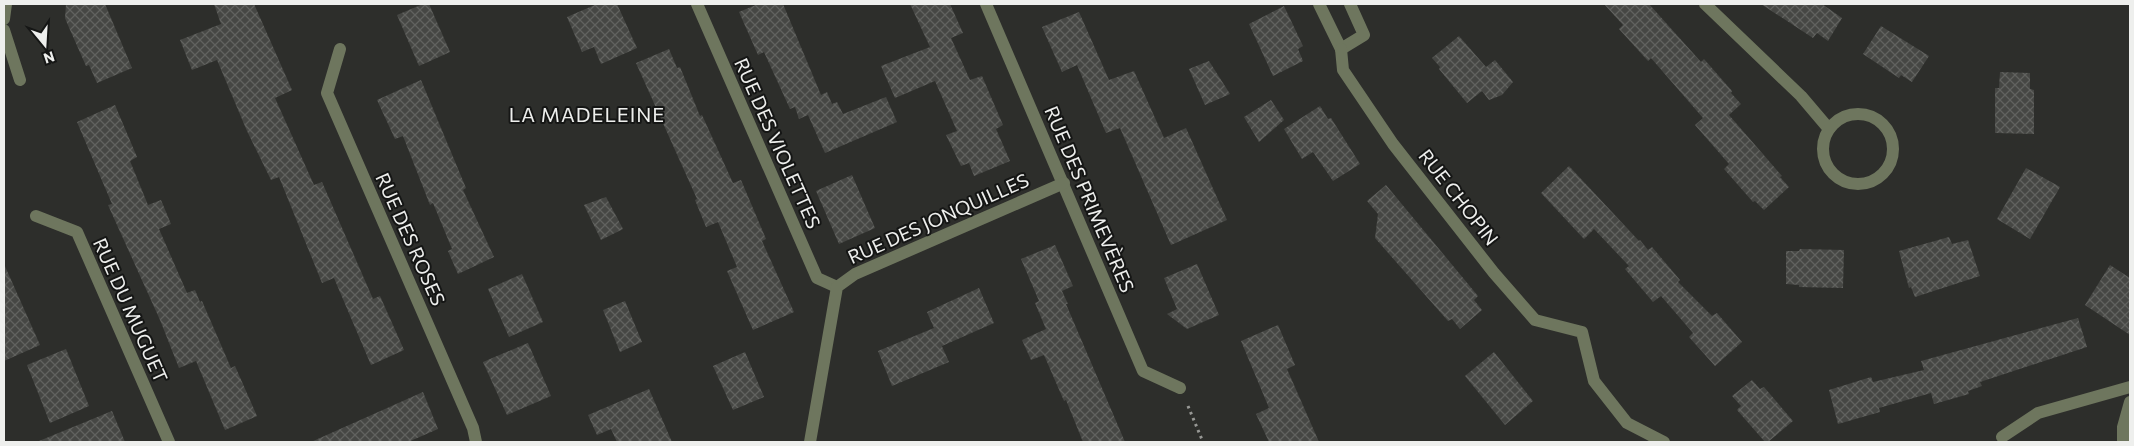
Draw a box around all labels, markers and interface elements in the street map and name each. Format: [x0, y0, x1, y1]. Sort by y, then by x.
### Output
north arrow [20, 20, 70, 70]
text: N [42, 48, 57, 68]
street label: RUE DES VIOLETTES [730, 54, 826, 232]
district label: LA MADELEINE [509, 102, 665, 126]
street label: RUE DES PRIMEVÈRES [1040, 102, 1140, 296]
street label: RUE CHOPIN [1414, 144, 1504, 250]
street label: RUE DES JONQUILLES [844, 168, 1032, 268]
street label: RUE DES ROSES [371, 169, 451, 309]
street label: RUE DU MUGUET [89, 234, 173, 386]

